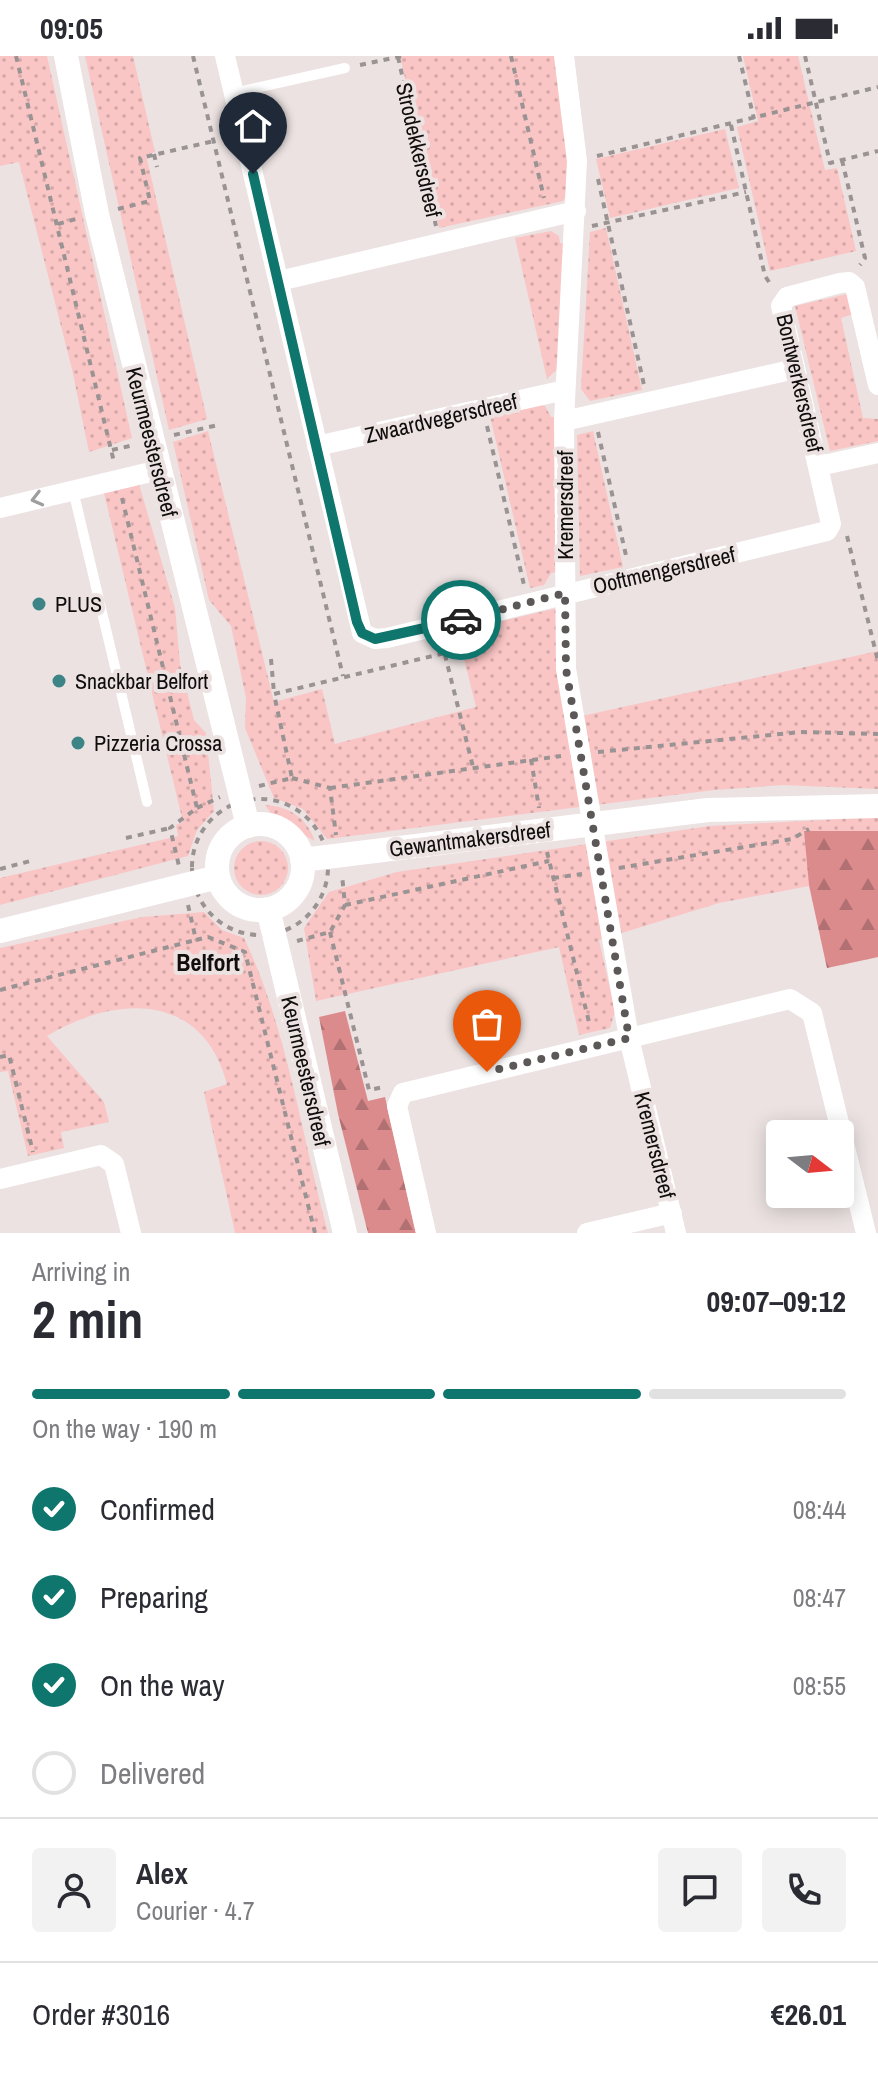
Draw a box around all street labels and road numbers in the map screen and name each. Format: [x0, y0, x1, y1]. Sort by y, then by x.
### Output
street label: Strodekkersdreef [389, 80, 449, 221]
street label: Bontwerkersdreef [769, 311, 831, 456]
street label: Keurmeestersdreef [119, 364, 185, 521]
street label: Zwaardvegersdreef [362, 386, 521, 450]
street label: Kremersdreef [550, 449, 580, 560]
street label: Ooftmengersdreef [590, 539, 739, 601]
street label: Gewantmakersdreef [388, 814, 553, 864]
street label: Keurmeestersdreef [274, 993, 338, 1150]
street label: Kremersdreef [627, 1088, 683, 1203]

